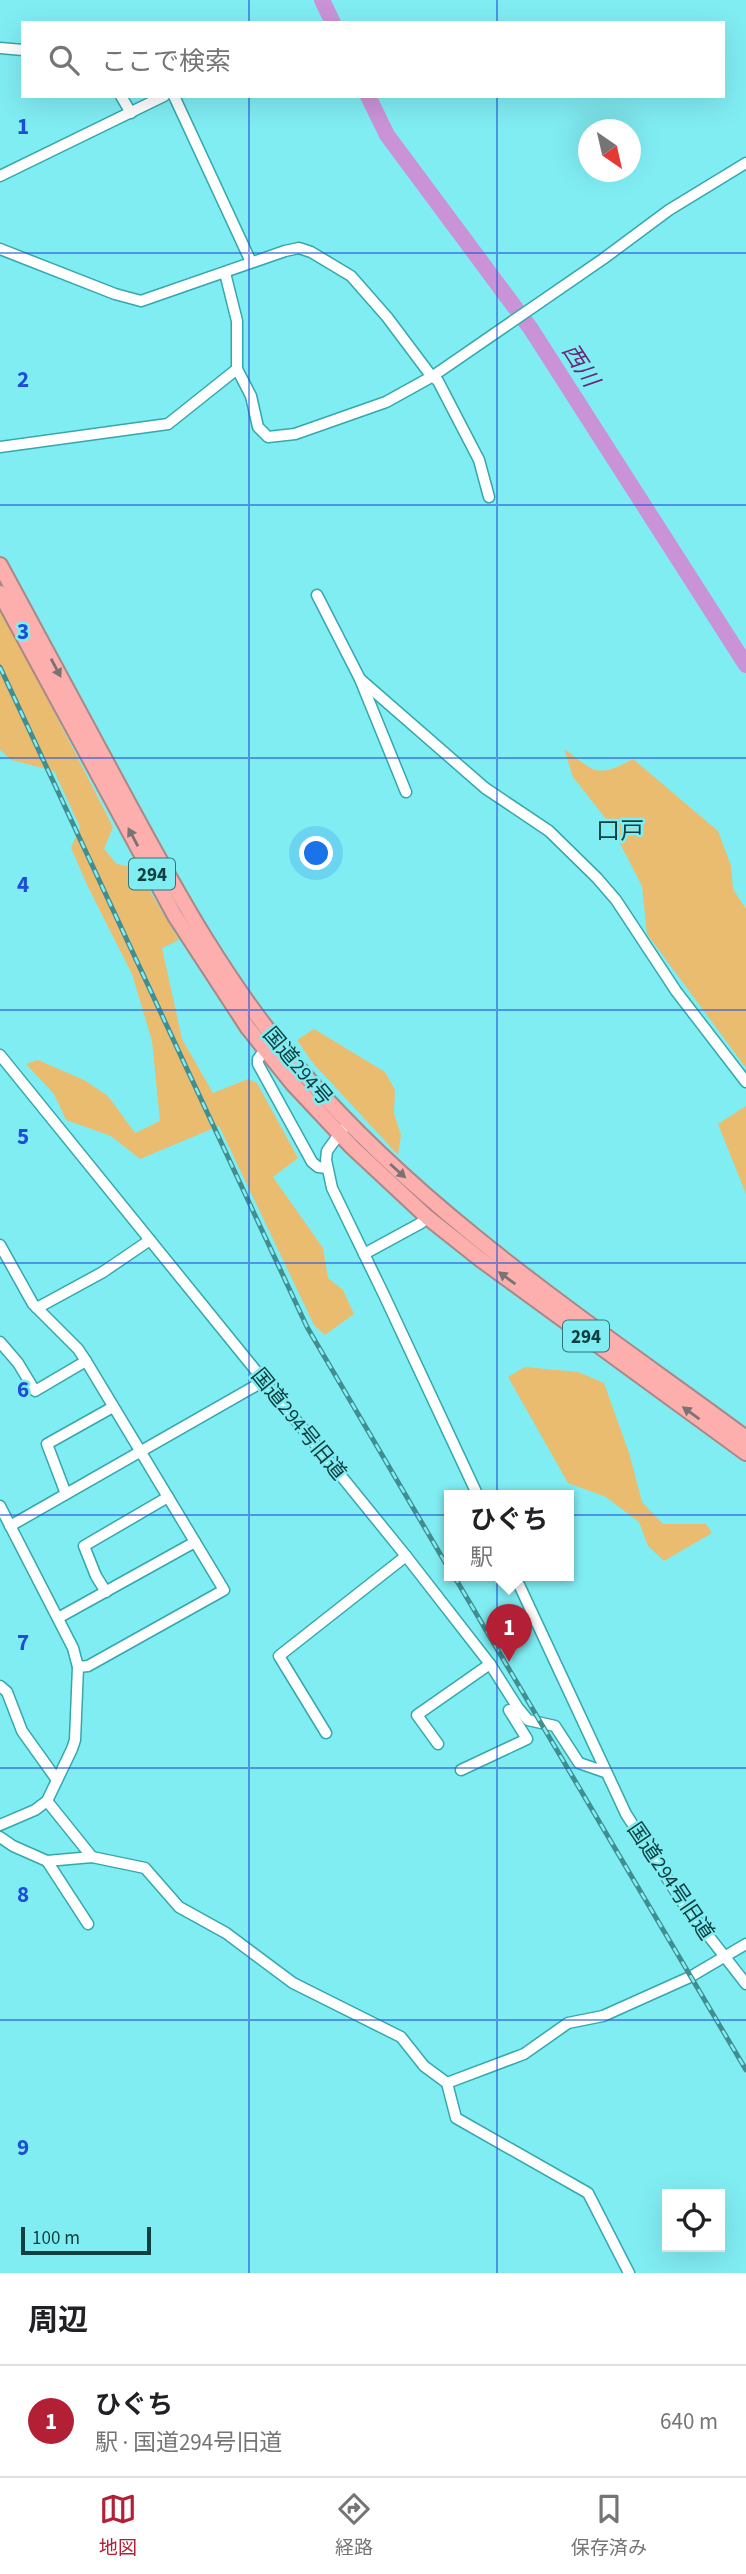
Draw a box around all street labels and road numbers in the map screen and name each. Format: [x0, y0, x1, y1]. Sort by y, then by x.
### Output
road number: 294 [129, 859, 175, 890]
street label: 国道294号 [256, 1020, 340, 1112]
road number: 294 [563, 1320, 609, 1352]
street label: 国道294号旧道 [244, 1362, 354, 1486]
street label: 国道294号旧道 [620, 1816, 722, 1946]

